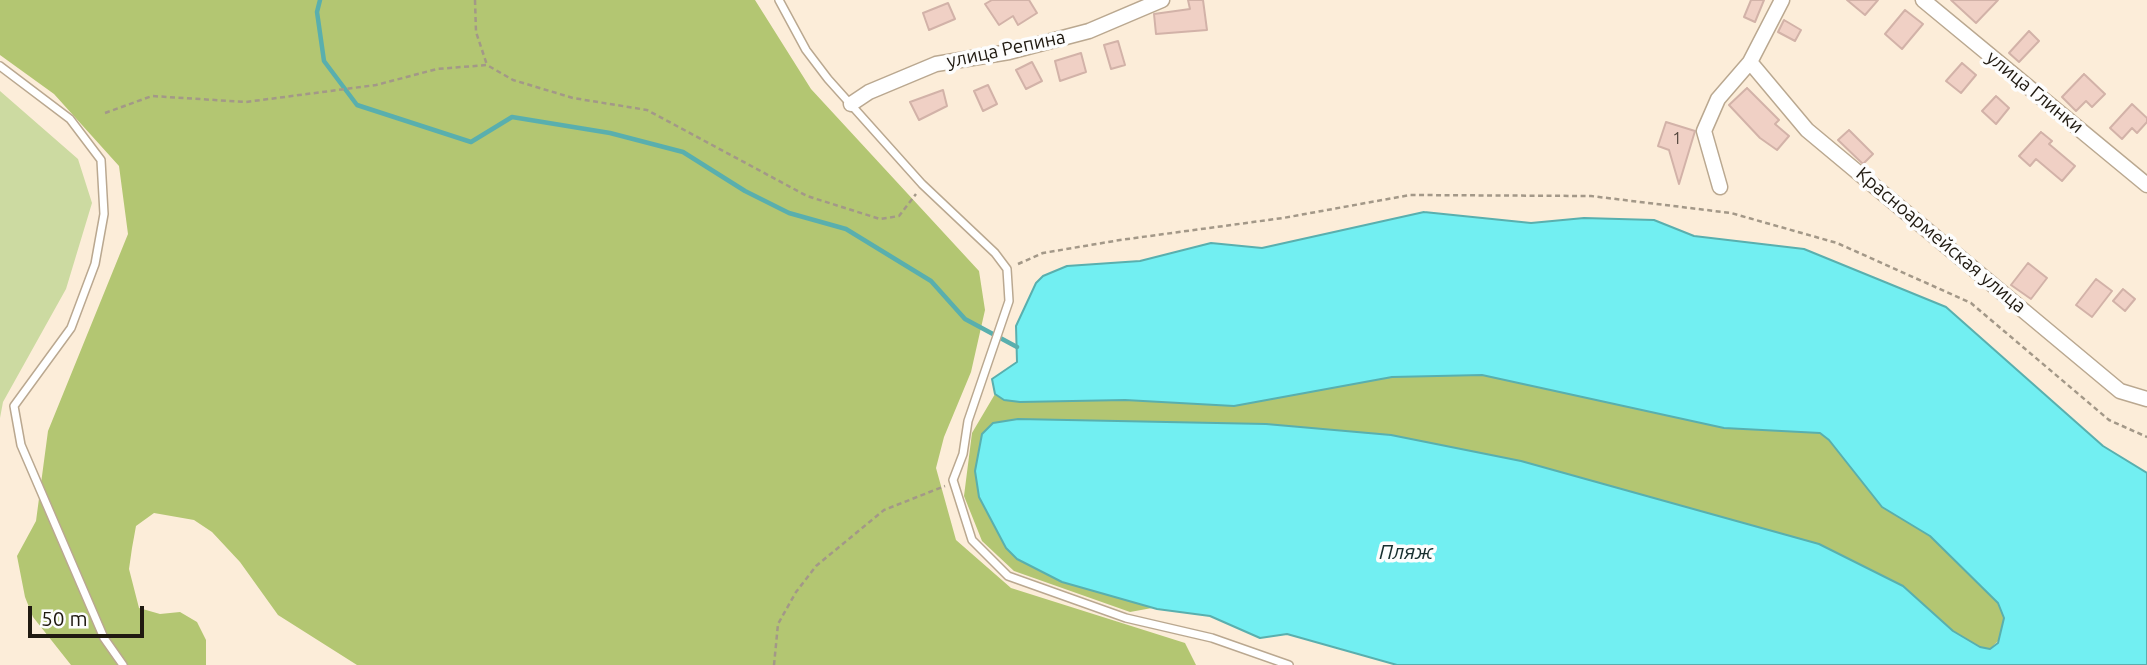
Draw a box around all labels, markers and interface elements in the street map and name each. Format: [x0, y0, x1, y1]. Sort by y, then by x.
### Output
street label: улица Репина [945, 25, 1067, 73]
street label: улица Глинки [1982, 46, 2088, 138]
house number: 1 [1672, 129, 1682, 149]
street label: Красноармейская улица [1851, 162, 2031, 318]
water label: Пляж [1379, 539, 1433, 565]
scale bar [32, 592, 147, 636]
text: 50 m [41, 606, 88, 630]

